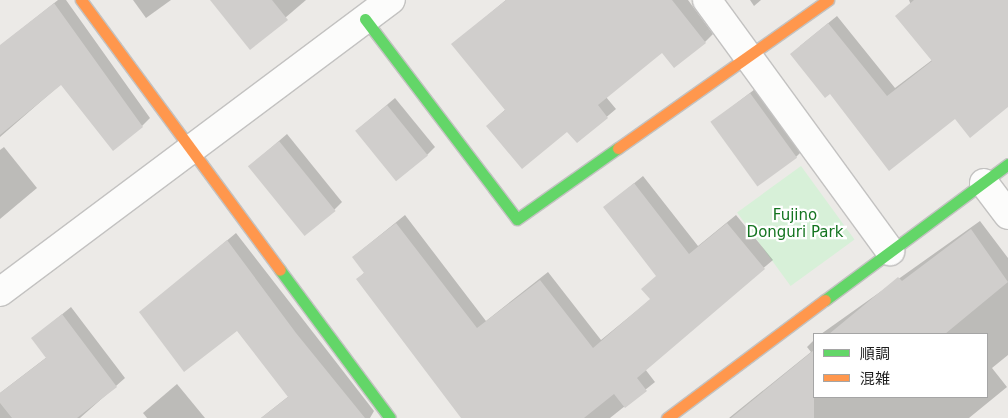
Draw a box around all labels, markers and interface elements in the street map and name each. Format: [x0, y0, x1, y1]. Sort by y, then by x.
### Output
park label: Fujino Donguri Park [747, 206, 843, 241]
legend [813, 333, 988, 398]
text: 順調 [860, 345, 890, 363]
text: 混雑 [860, 370, 890, 388]

